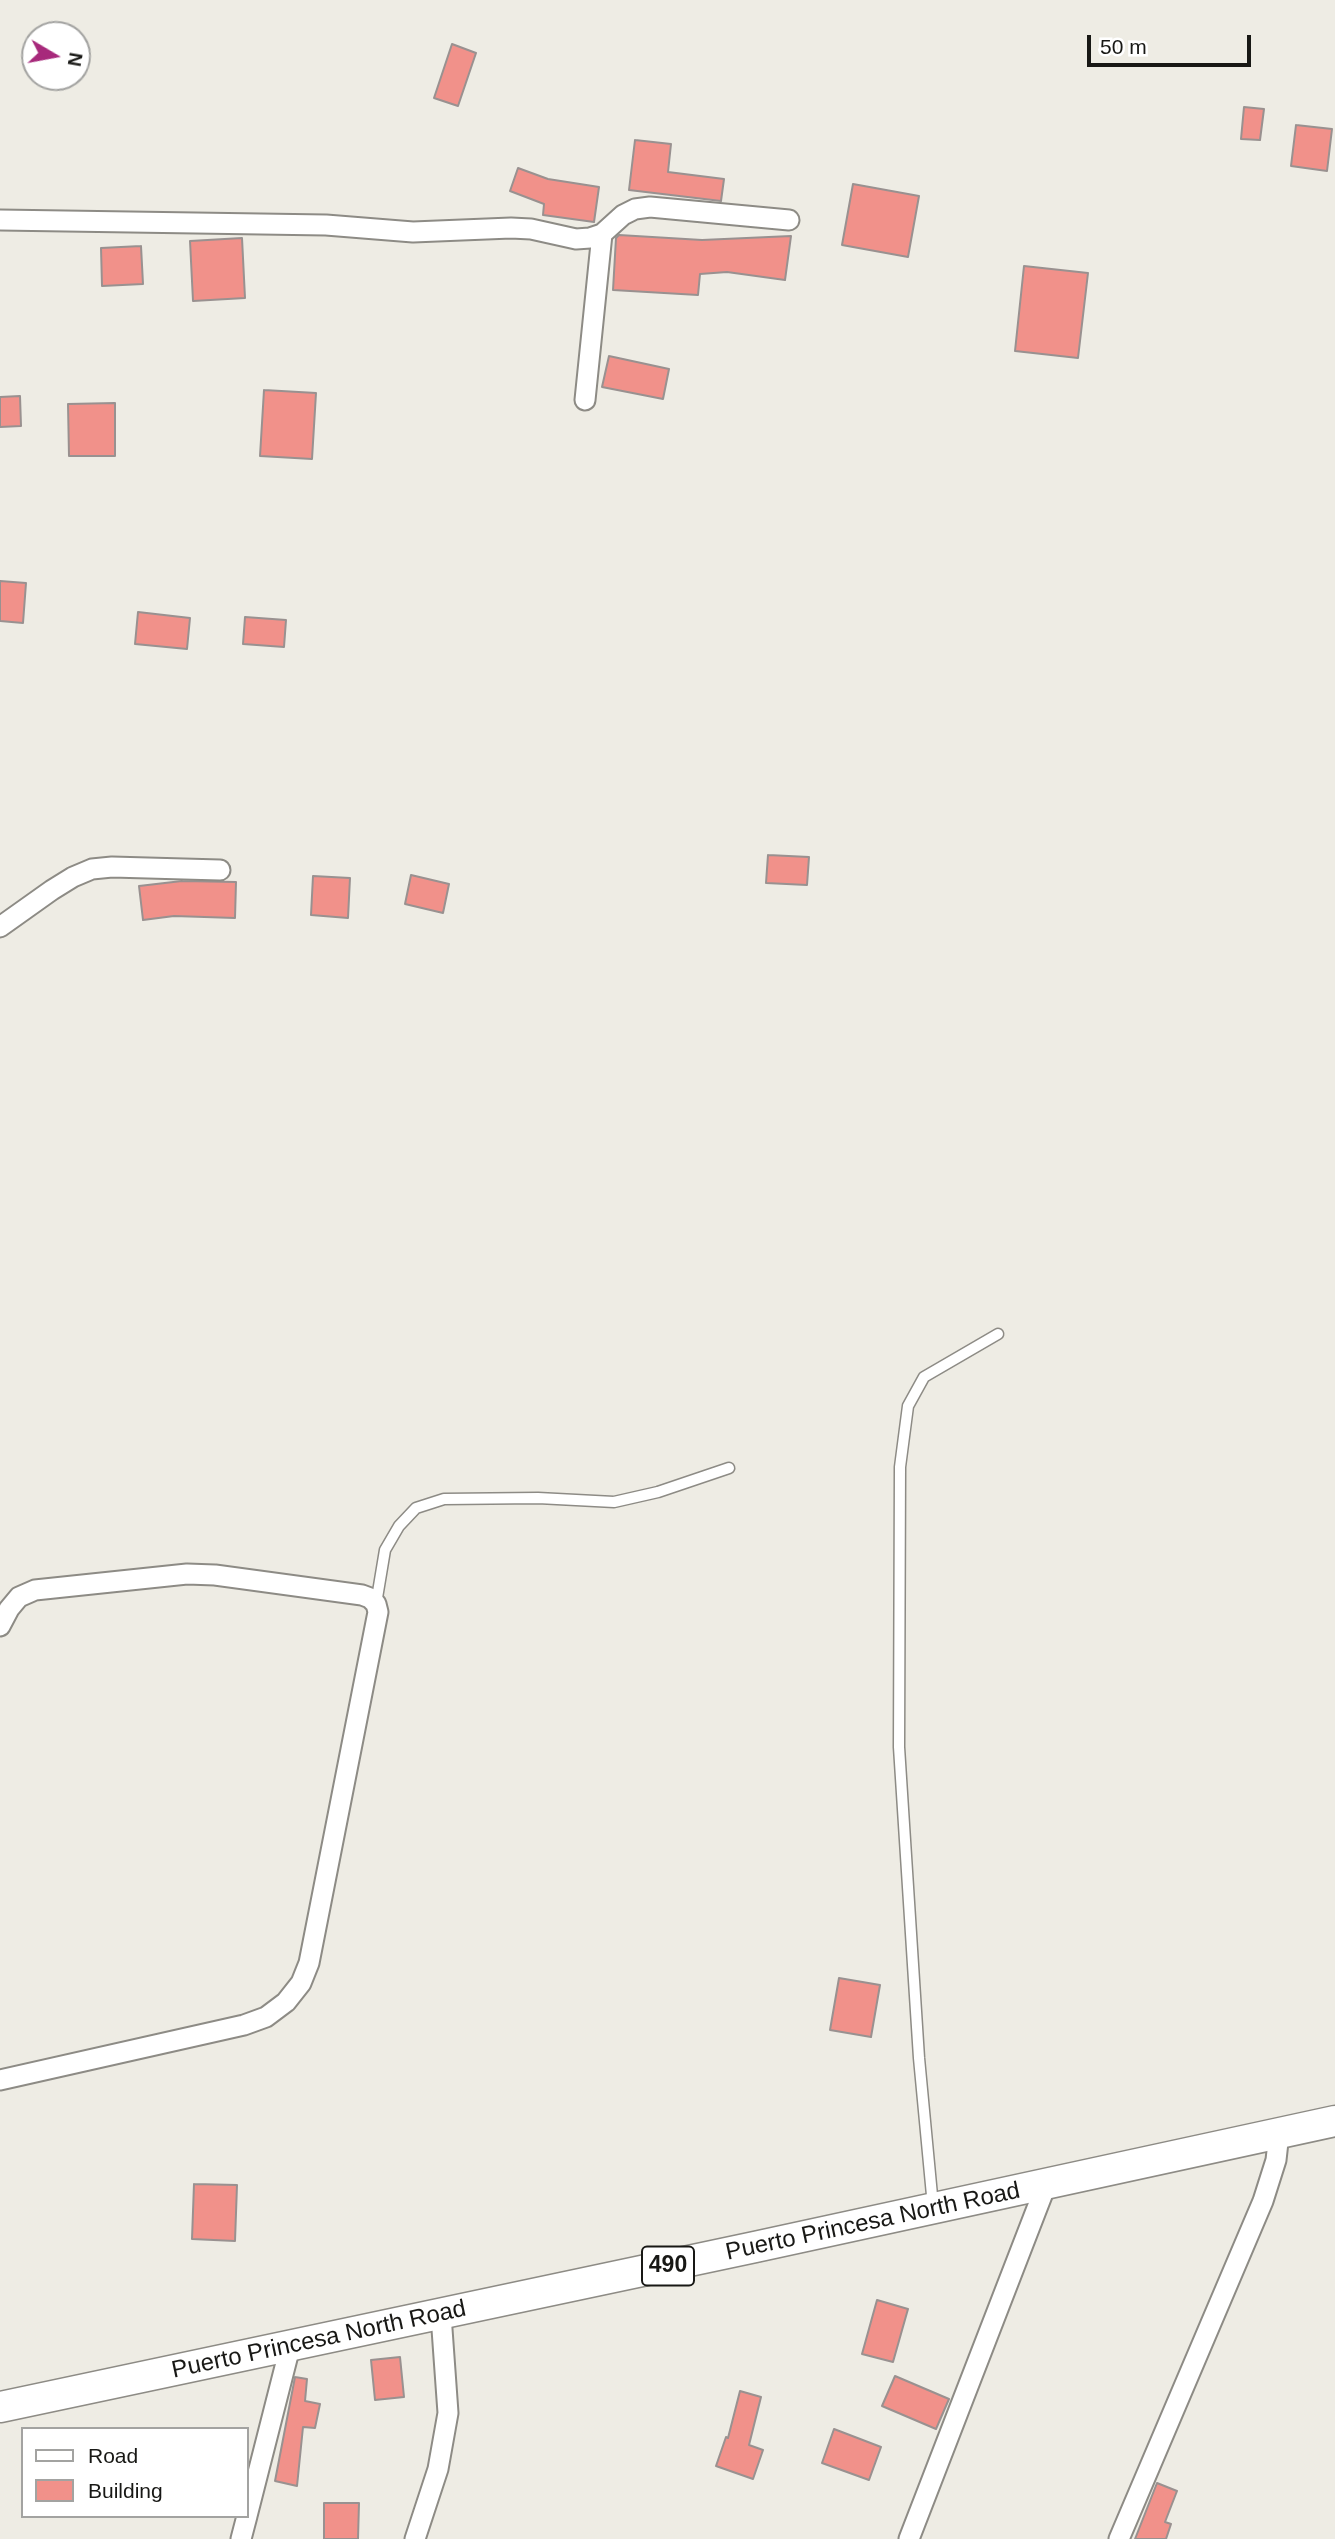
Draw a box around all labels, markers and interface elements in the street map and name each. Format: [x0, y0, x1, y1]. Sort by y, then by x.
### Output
north arrow [21, 21, 91, 91]
scale bar [1090, 21, 1254, 65]
text: 50 m [1100, 35, 1147, 58]
text: N [64, 51, 87, 68]
street label: Puerto Princesa North Road [723, 2177, 1023, 2267]
road number: 490 [642, 2246, 694, 2286]
street label: Puerto Princesa North Road [169, 2295, 469, 2385]
legend [21, 2427, 248, 2518]
text: Road [88, 2444, 138, 2467]
text: Building [88, 2479, 163, 2502]

